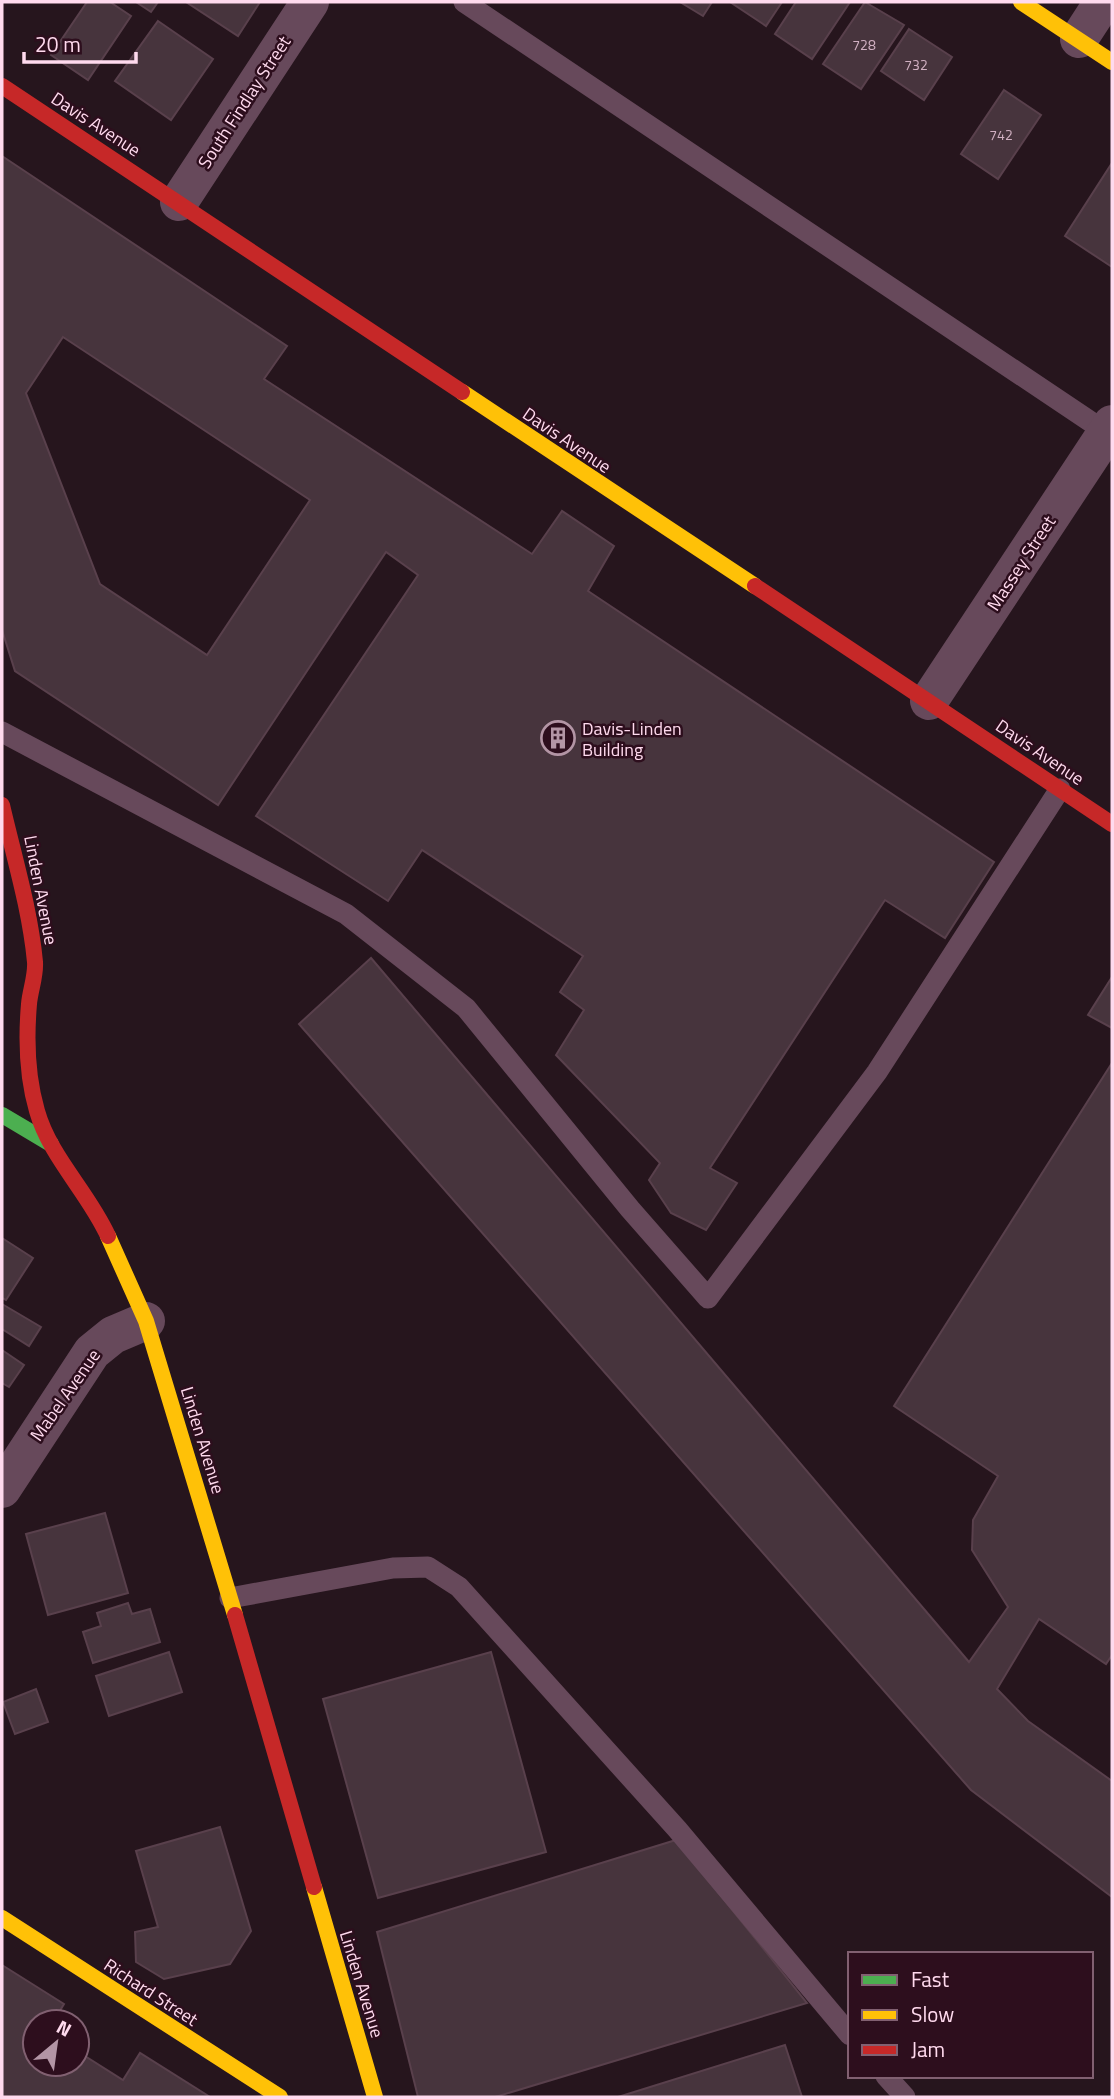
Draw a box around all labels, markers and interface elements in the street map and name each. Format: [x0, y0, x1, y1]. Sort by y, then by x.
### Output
scale bar [24, 21, 136, 65]
text: 20 m [35, 28, 81, 60]
street label: South Findlay Street [191, 30, 297, 174]
house number: 728 [852, 34, 876, 55]
house number: 732 [904, 54, 928, 75]
street label: Davis Avenue [46, 85, 146, 163]
house number: 742 [989, 124, 1013, 145]
street label: Davis Avenue [517, 400, 617, 480]
street label: Massey Street [980, 509, 1062, 616]
street label: Davis Avenue [990, 712, 1090, 792]
place label: Davis-Linden Building [582, 715, 682, 763]
building icon: Davis-Linden Building [539, 719, 577, 757]
street label: Linden Avenue [17, 833, 65, 947]
street label: Mabel Avenue [23, 1343, 107, 1447]
street label: Linden Avenue [174, 1383, 232, 1497]
street label: Linden Avenue [333, 1927, 391, 2041]
street label: Richard Street [99, 1951, 204, 2033]
legend [848, 1952, 1093, 2078]
text: Fast [911, 1963, 950, 1995]
text: Slow [911, 1998, 954, 2030]
north arrow [21, 2008, 91, 2078]
text: N [52, 2012, 77, 2044]
text: Jam [911, 2033, 945, 2065]

